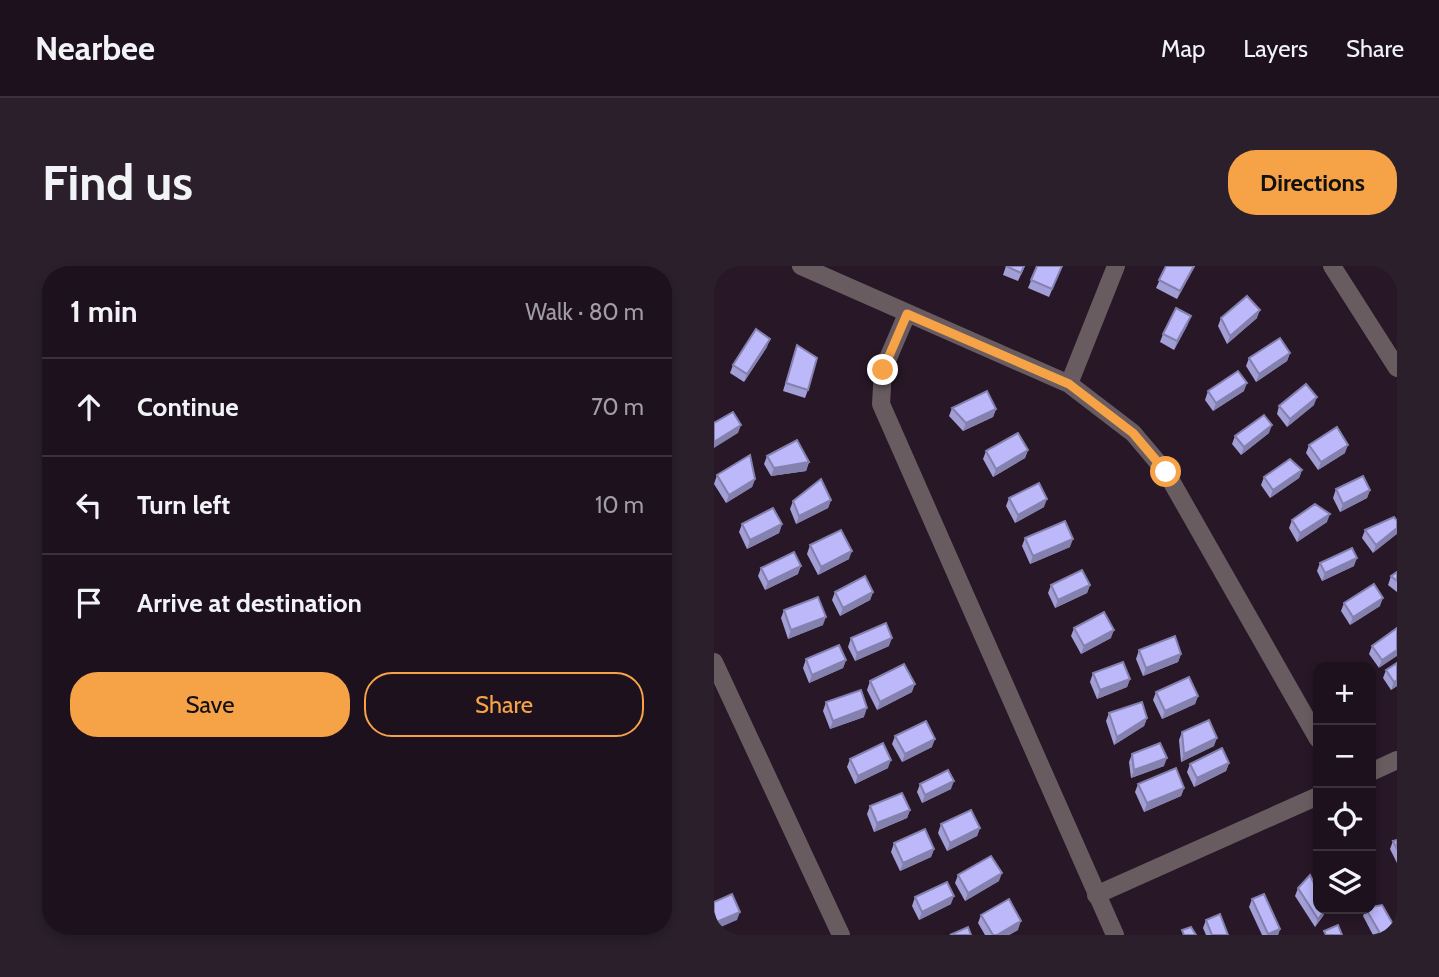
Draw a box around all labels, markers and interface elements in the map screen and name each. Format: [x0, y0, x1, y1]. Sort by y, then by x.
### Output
text: Nearbee [35, 28, 155, 68]
text: Map [1161, 34, 1205, 63]
text: Layers [1243, 34, 1308, 63]
text: Share [1346, 34, 1404, 63]
button: Directions [1228, 150, 1397, 215]
text: Find us [42, 153, 193, 212]
text: 1 min [70, 293, 138, 330]
text: Walk · 80 m [525, 298, 644, 326]
route end [867, 354, 898, 385]
icon: ahead [70, 388, 108, 426]
text: Continue [137, 391, 239, 423]
text: 70 m [591, 393, 644, 421]
route start [1150, 456, 1181, 487]
icon: left [70, 486, 108, 524]
text: Turn left [137, 489, 230, 521]
text: 10 m [595, 491, 644, 519]
icon: arrive [70, 584, 108, 622]
text: Arrive at destination [137, 587, 362, 619]
map controls [1313, 662, 1376, 914]
button: + [1313, 662, 1376, 725]
button: Save [70, 672, 350, 737]
button: Share [364, 672, 644, 737]
button: − [1313, 725, 1376, 788]
button: locate [1313, 788, 1376, 851]
button: layers [1313, 851, 1376, 914]

